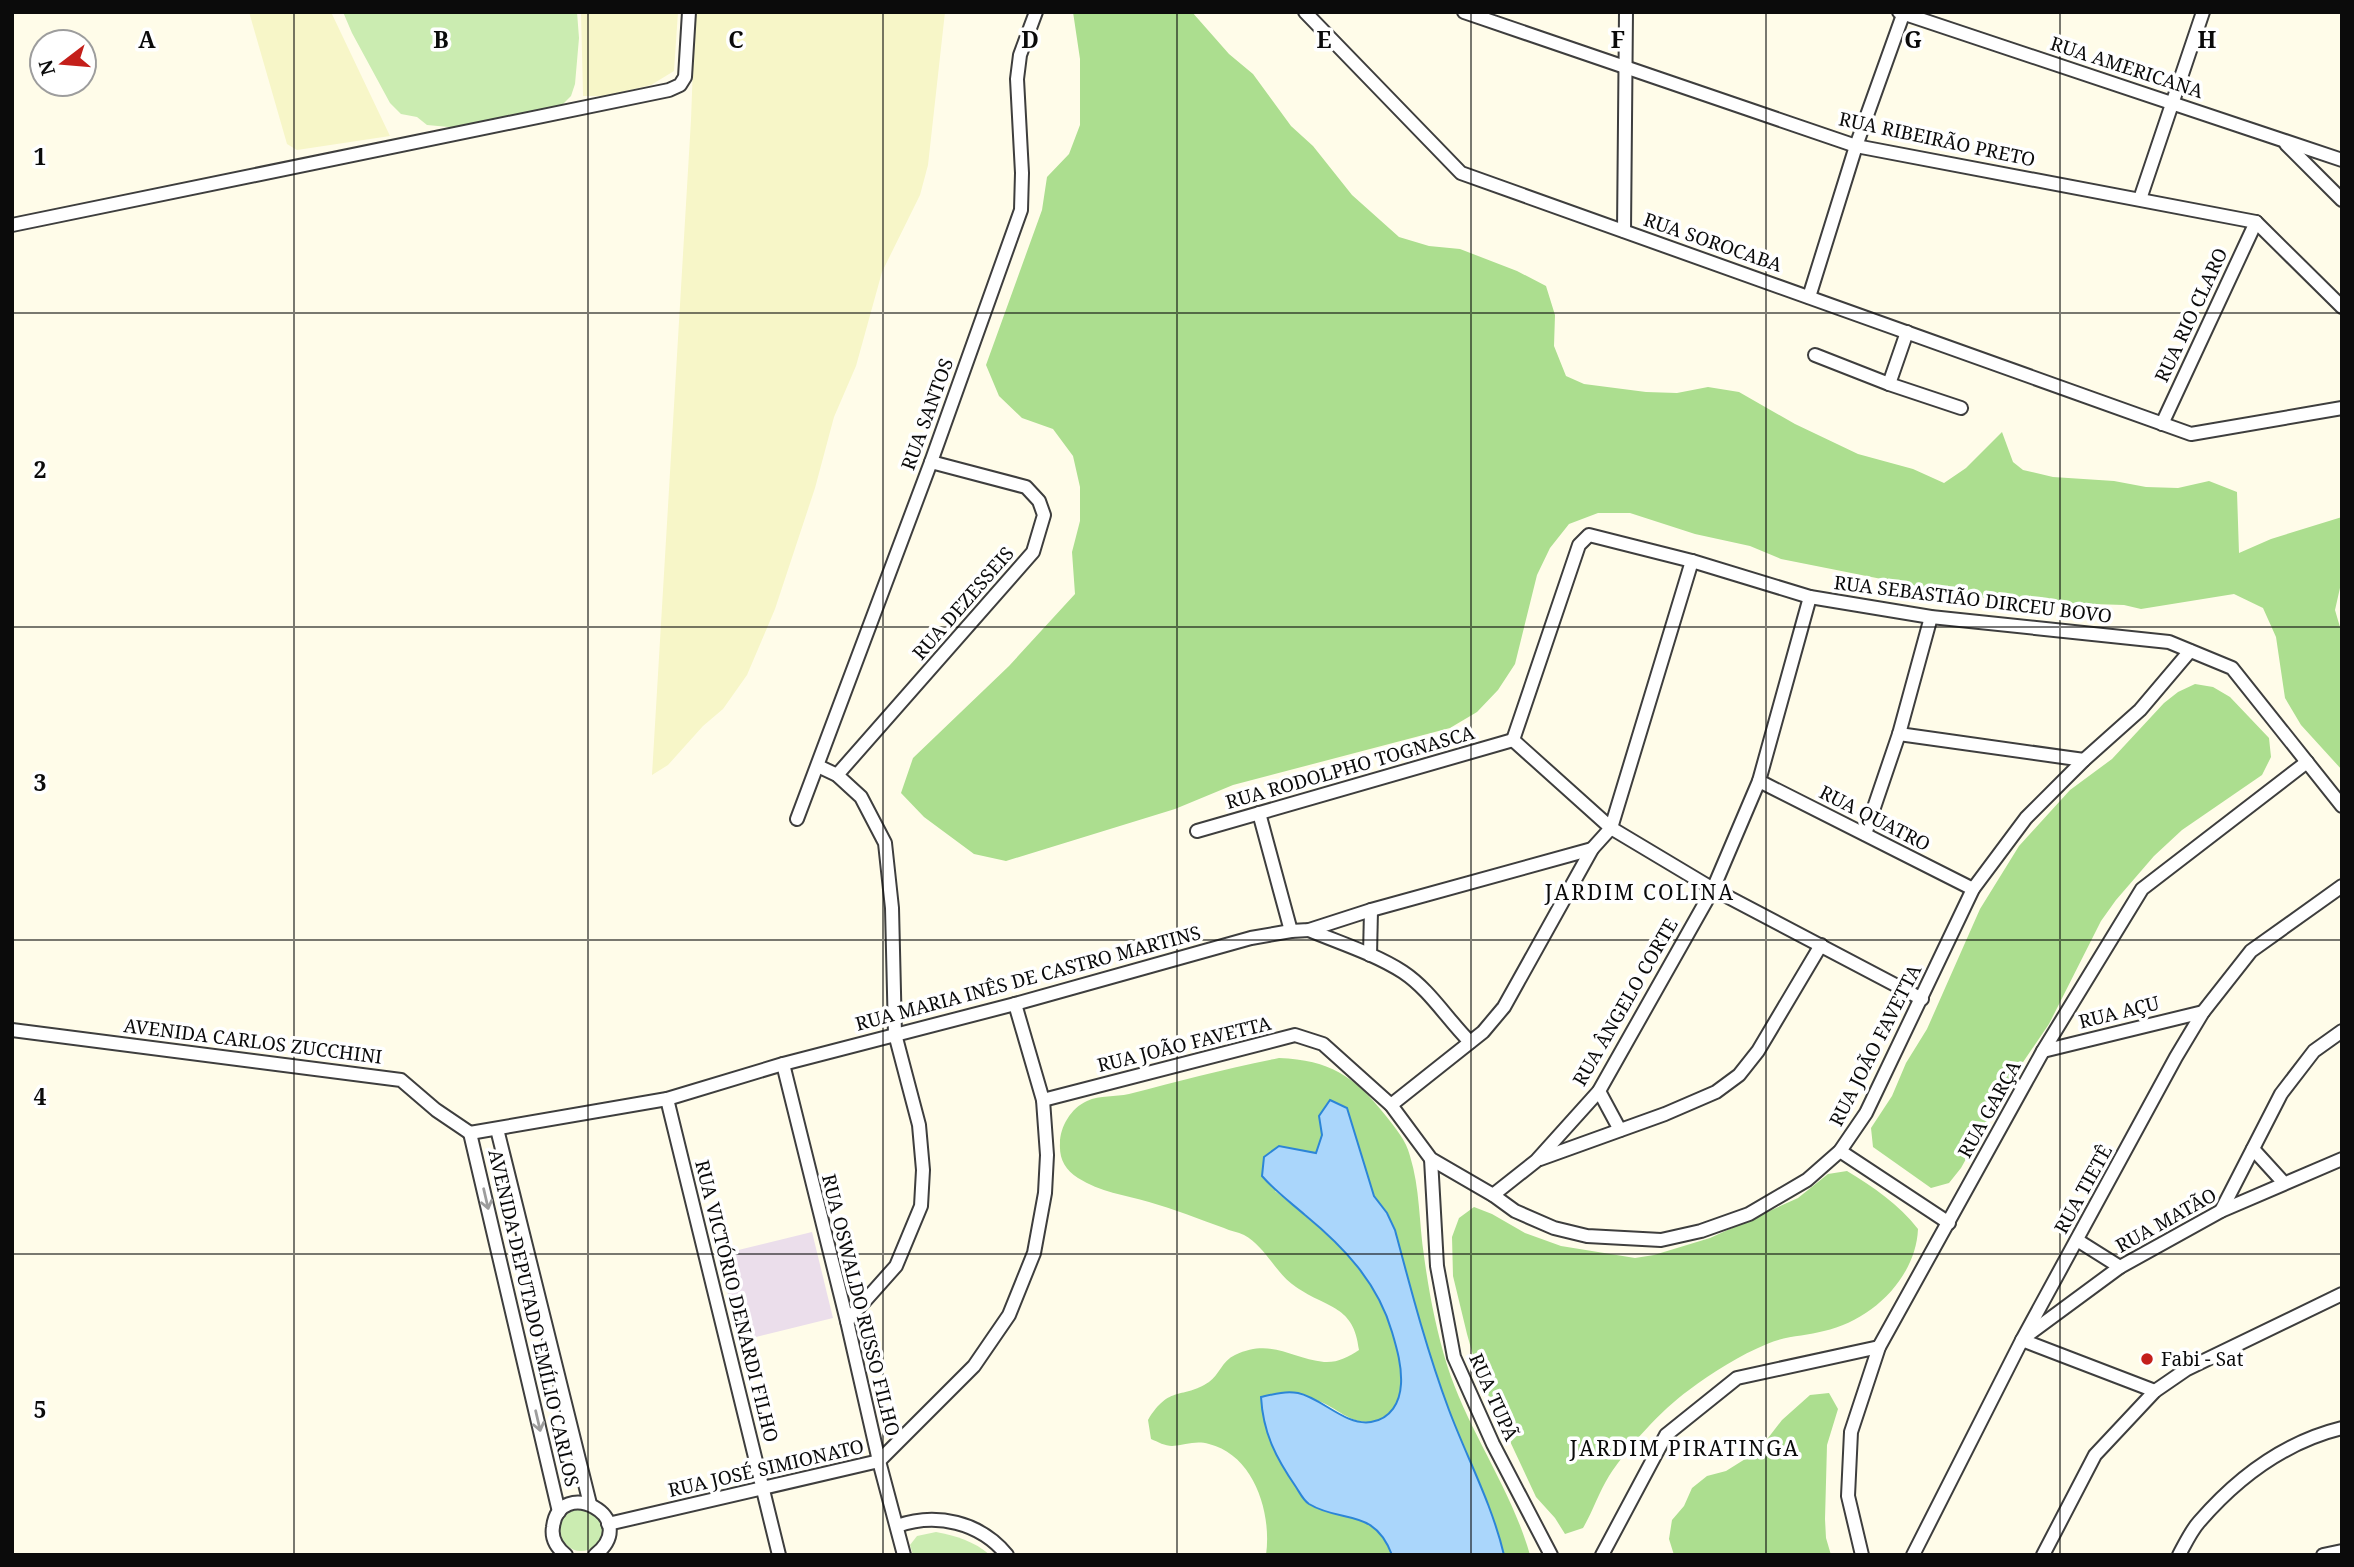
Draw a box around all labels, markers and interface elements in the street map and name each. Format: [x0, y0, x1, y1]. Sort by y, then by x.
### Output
text: A [138, 23, 156, 55]
text: B [433, 23, 449, 55]
text: C [728, 23, 744, 55]
text: D [1021, 23, 1039, 55]
text: E [1316, 23, 1332, 55]
text: F [1611, 23, 1625, 55]
text: G [1904, 23, 1922, 55]
text: H [2198, 23, 2217, 55]
north arrow [28, 28, 98, 98]
street label: RUA AMERICANA [2047, 30, 2207, 104]
text: N [32, 57, 61, 78]
street label: RUA RIBEIRÃO PRETO [1836, 105, 2038, 173]
text: 1 [34, 140, 47, 172]
street label: RUA SOROCABA [1640, 206, 1786, 278]
street label: RUA RIO CLARO [2148, 244, 2234, 386]
street label: RUA SANTOS [895, 354, 959, 474]
text: 2 [34, 453, 47, 485]
street label: RUA DEZESSEIS [906, 541, 1020, 665]
street label: RUA SEBASTIÃO DIRCEU BOVO [1833, 569, 2113, 629]
street label: RUA RODOLPHO TOGNASCA [1223, 719, 1478, 815]
text: 3 [34, 766, 47, 798]
street label: RUA QUATRO [1815, 779, 1935, 857]
district label: JARDIM COLINA [1544, 878, 1735, 906]
street label: RUA ÂNGELO CORTE [1566, 913, 1684, 1090]
street label: RUA MARIA INÊS DE CASTRO MARTINS [852, 919, 1204, 1037]
street label: RUA JOÃO FAVETTA [1823, 959, 1927, 1130]
street label: RUA AÇU [2076, 989, 2162, 1035]
street label: RUA JOÃO FAVETTA [1094, 1010, 1274, 1078]
street label: AVENIDA CARLOS ZUCCHINI [122, 1012, 384, 1070]
street label: RUA GARÇA [1951, 1055, 2027, 1163]
text: 4 [34, 1080, 47, 1112]
street label: RUA TIETÊ [2048, 1140, 2118, 1238]
street label: AVENIDA DEPUTADO EMÍLIO CARLOS [482, 1147, 586, 1489]
street label: RUA VICTÓRIO DENARDI FILHO [689, 1157, 785, 1445]
street label: RUA OSWALDO RUSSO FILHO [816, 1171, 906, 1439]
street label: RUA MATÃO [2111, 1182, 2221, 1258]
one-way arrow [480, 1187, 493, 1210]
place label: Fabi - Sat [2161, 1346, 2244, 1372]
street label: RUA TUPÃ [1463, 1349, 1525, 1445]
marker: Fabi - Sat [2139, 1351, 2155, 1367]
text: 5 [34, 1393, 47, 1425]
one-way arrow [532, 1409, 545, 1432]
street label: RUA JOSÉ SIMIONATO [666, 1433, 866, 1503]
district label: JARDIM PIRATINGA [1569, 1434, 1800, 1462]

